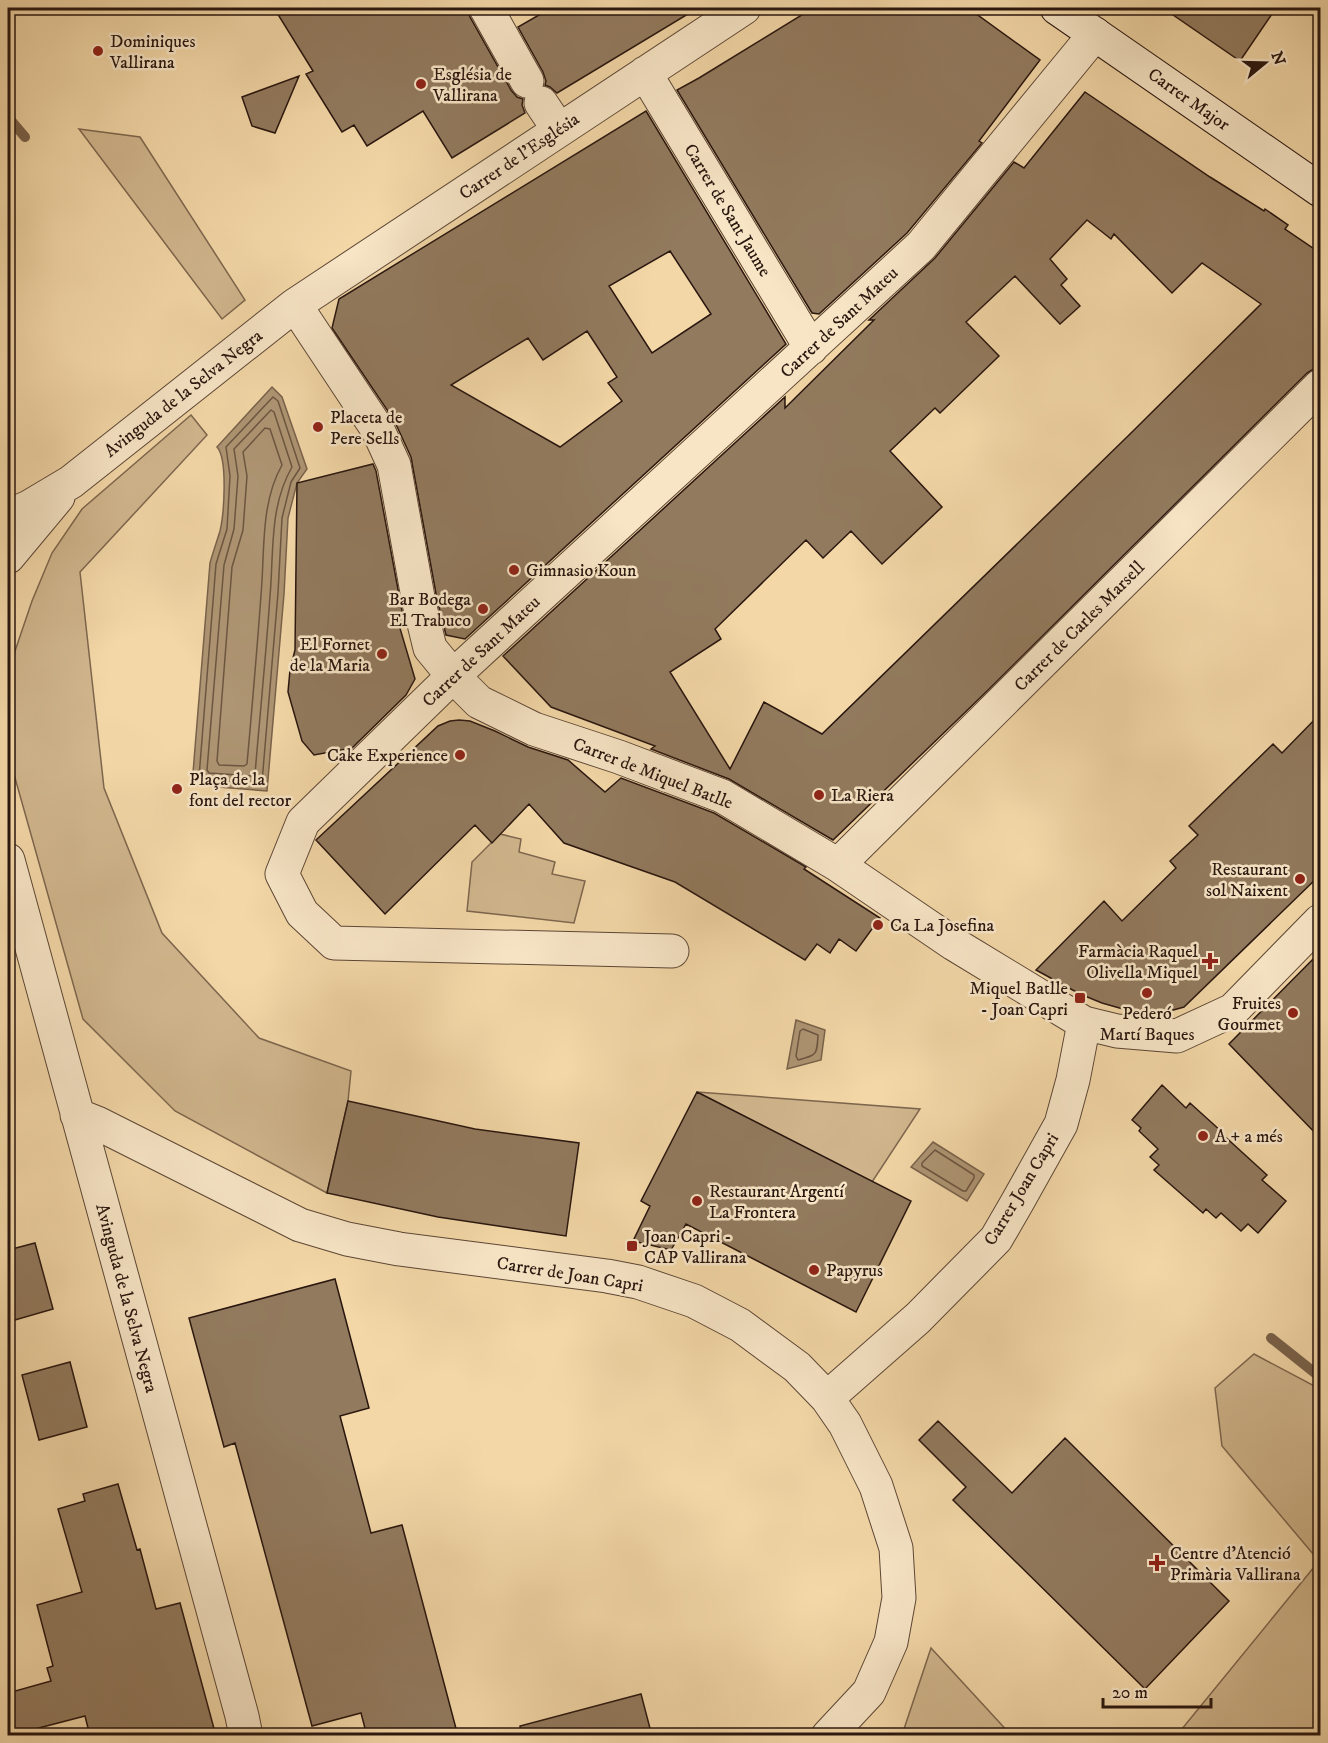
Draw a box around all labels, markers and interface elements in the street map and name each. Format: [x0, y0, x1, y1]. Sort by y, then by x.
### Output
place label: Dominiques Vallirana [109, 31, 195, 74]
north arrow [1235, 33, 1295, 93]
marker: Dominiques Vallirana [91, 44, 105, 58]
text: N [1267, 49, 1290, 68]
place label: Església de Vallirana [432, 64, 512, 107]
street label: Carrer Major [1143, 64, 1234, 136]
marker: Església de Vallirana [414, 77, 428, 91]
street label: Carrer de l'Església [455, 108, 584, 205]
street label: Carrer de Sant Jaume [679, 140, 776, 281]
street label: Carrer de Sant Mateu [776, 262, 903, 383]
street label: Avinguda de la Selva Negra [100, 325, 267, 462]
place label: Placeta de Pere Sells [330, 407, 402, 450]
marker: Placeta de Pere Sells [311, 420, 325, 434]
street label: Carrer de Carles Marsell [1010, 557, 1150, 696]
place label: Gimnasio Koun [526, 560, 637, 582]
marker: Gimnasio Koun [507, 563, 521, 577]
place label: Bar Bodega El Trabuco [388, 589, 471, 632]
street label: Carrer de Sant Mateu [418, 591, 545, 712]
marker: Bar Bodega El Trabuco [476, 602, 490, 616]
place label: El Fornet de la Maria [290, 634, 370, 677]
marker: El Fornet de la Maria [375, 647, 389, 661]
street label: Carrer de Miquel Batlle [569, 733, 736, 815]
place label: Cake Experience [327, 745, 448, 767]
marker: Cake Experience [453, 748, 467, 762]
place label: Plaça de la font del rector [189, 769, 291, 812]
marker: Plaça de la font del rector [170, 782, 184, 796]
place label: La Riera [831, 785, 894, 807]
marker: La Riera [812, 788, 826, 802]
place label: Restaurant sol Naixent [1206, 859, 1288, 902]
marker: Restaurant sol Naixent [1293, 872, 1307, 886]
place label: Ca La Josefina [890, 915, 995, 937]
marker: Ca La Josefina [871, 918, 885, 932]
place label: Farmàcia Raquel Olivella Miquel [1078, 941, 1199, 984]
marker: Farmàcia Raquel Olivella Miquel [1203, 954, 1217, 968]
place label: Miquel Batlle - Joan Capri [970, 978, 1068, 1021]
marker: Pederó Martí Baques [1140, 986, 1154, 1000]
marker: Miquel Batlle - Joan Capri [1073, 991, 1087, 1005]
place label: Fruites Gourmet [1218, 993, 1281, 1036]
place label: Pederó Martí Baques [1099, 1003, 1195, 1046]
marker: Fruites Gourmet [1286, 1006, 1300, 1020]
place label: A + a més [1215, 1126, 1283, 1148]
street label: Carrer Joan Capri [980, 1129, 1064, 1250]
marker: A + a més [1196, 1129, 1210, 1143]
place label: Restaurant Argentí La Frontera [709, 1181, 845, 1224]
marker: Restaurant Argentí La Frontera [690, 1194, 704, 1208]
street label: Avinguda de la Selva Negra [90, 1201, 162, 1396]
place label: Joan Capri - CAP Vallirana [642, 1226, 747, 1269]
marker: Joan Capri - CAP Vallirana [625, 1239, 639, 1253]
street label: Carrer de Joan Capri [495, 1253, 645, 1297]
place label: Papyrus [826, 1260, 883, 1282]
marker: Papyrus [807, 1263, 821, 1277]
place label: Centre d'Atenció Primària Vallirana [1170, 1543, 1301, 1586]
marker: Centre d'Atenció Primària Vallirana [1148, 1554, 1166, 1572]
scale bar [1103, 1671, 1211, 1709]
text: 20 m [1112, 1682, 1148, 1704]

